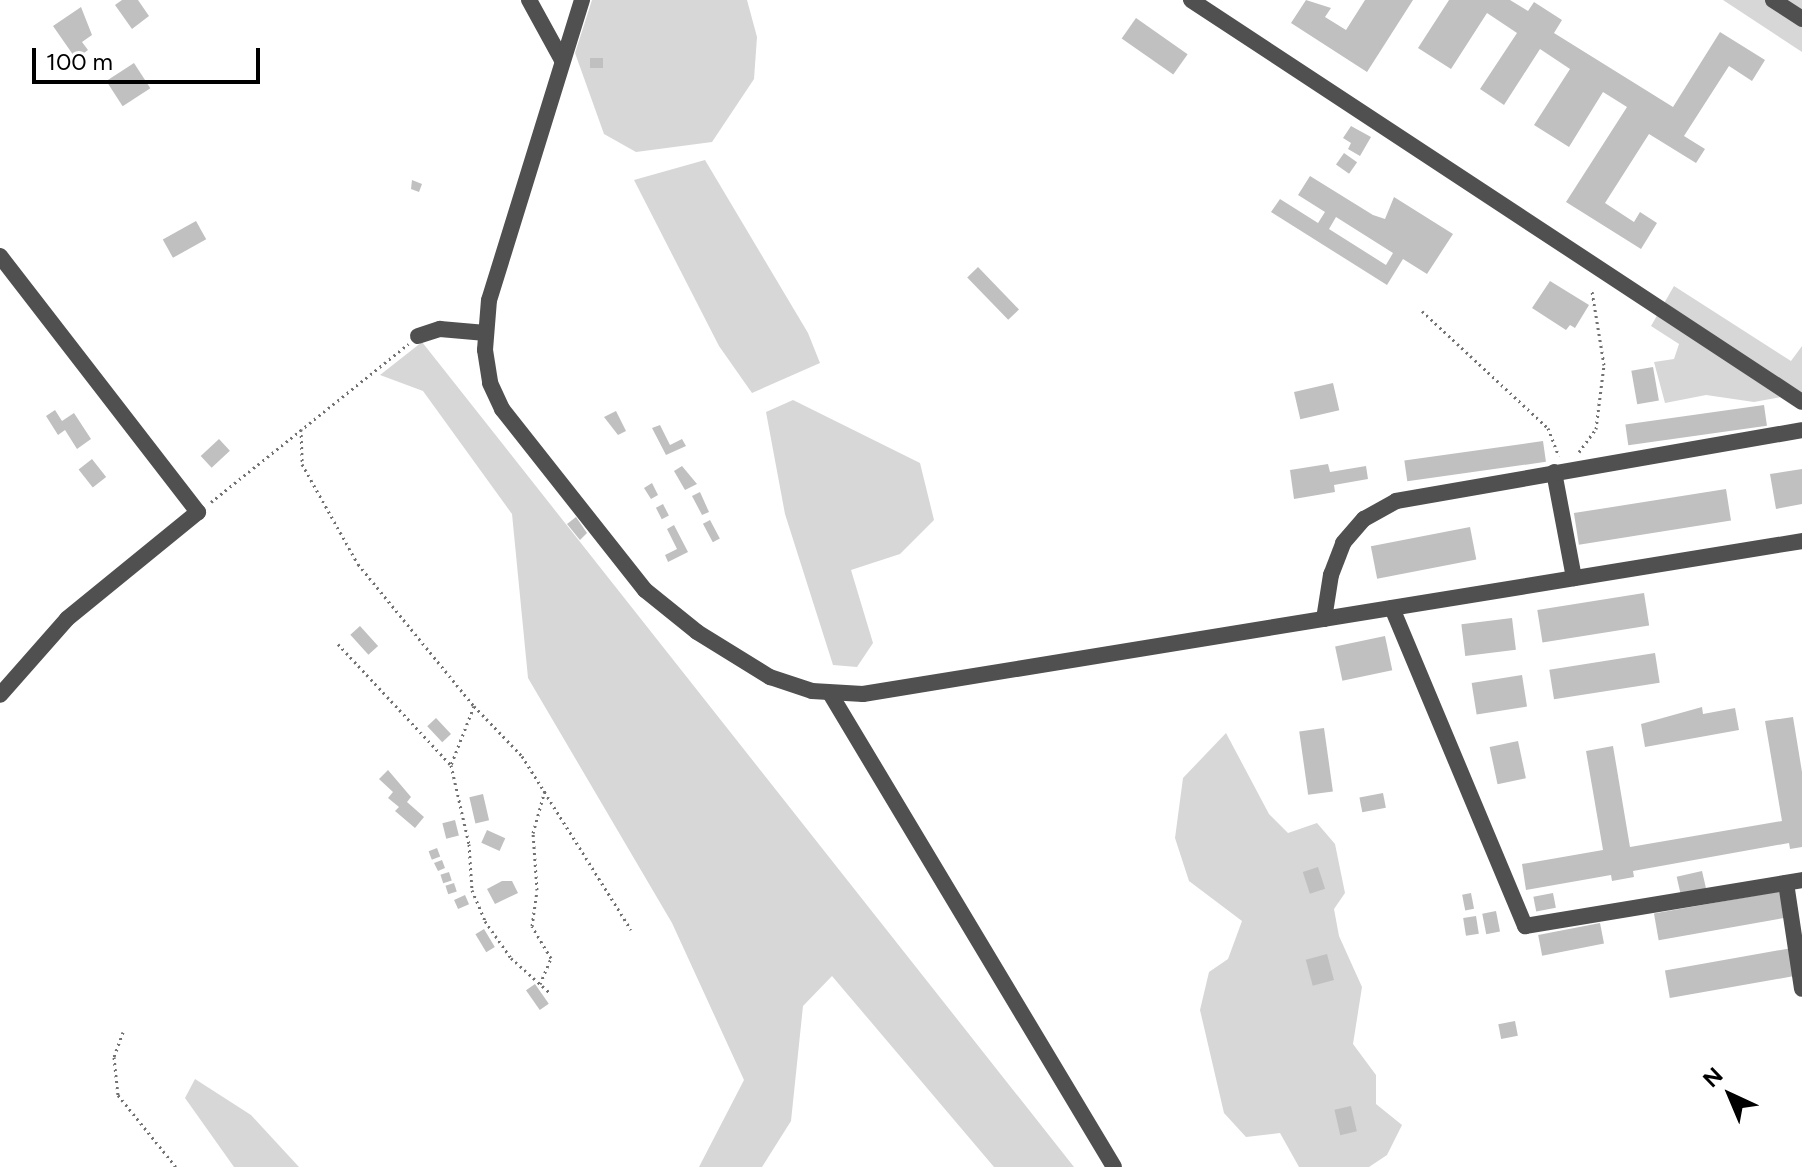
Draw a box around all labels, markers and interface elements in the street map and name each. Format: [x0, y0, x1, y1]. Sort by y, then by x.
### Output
scale bar [36, 32, 264, 82]
text: 100 m [46, 47, 113, 76]
north arrow [1690, 1055, 1770, 1135]
text: N [1697, 1062, 1728, 1093]

